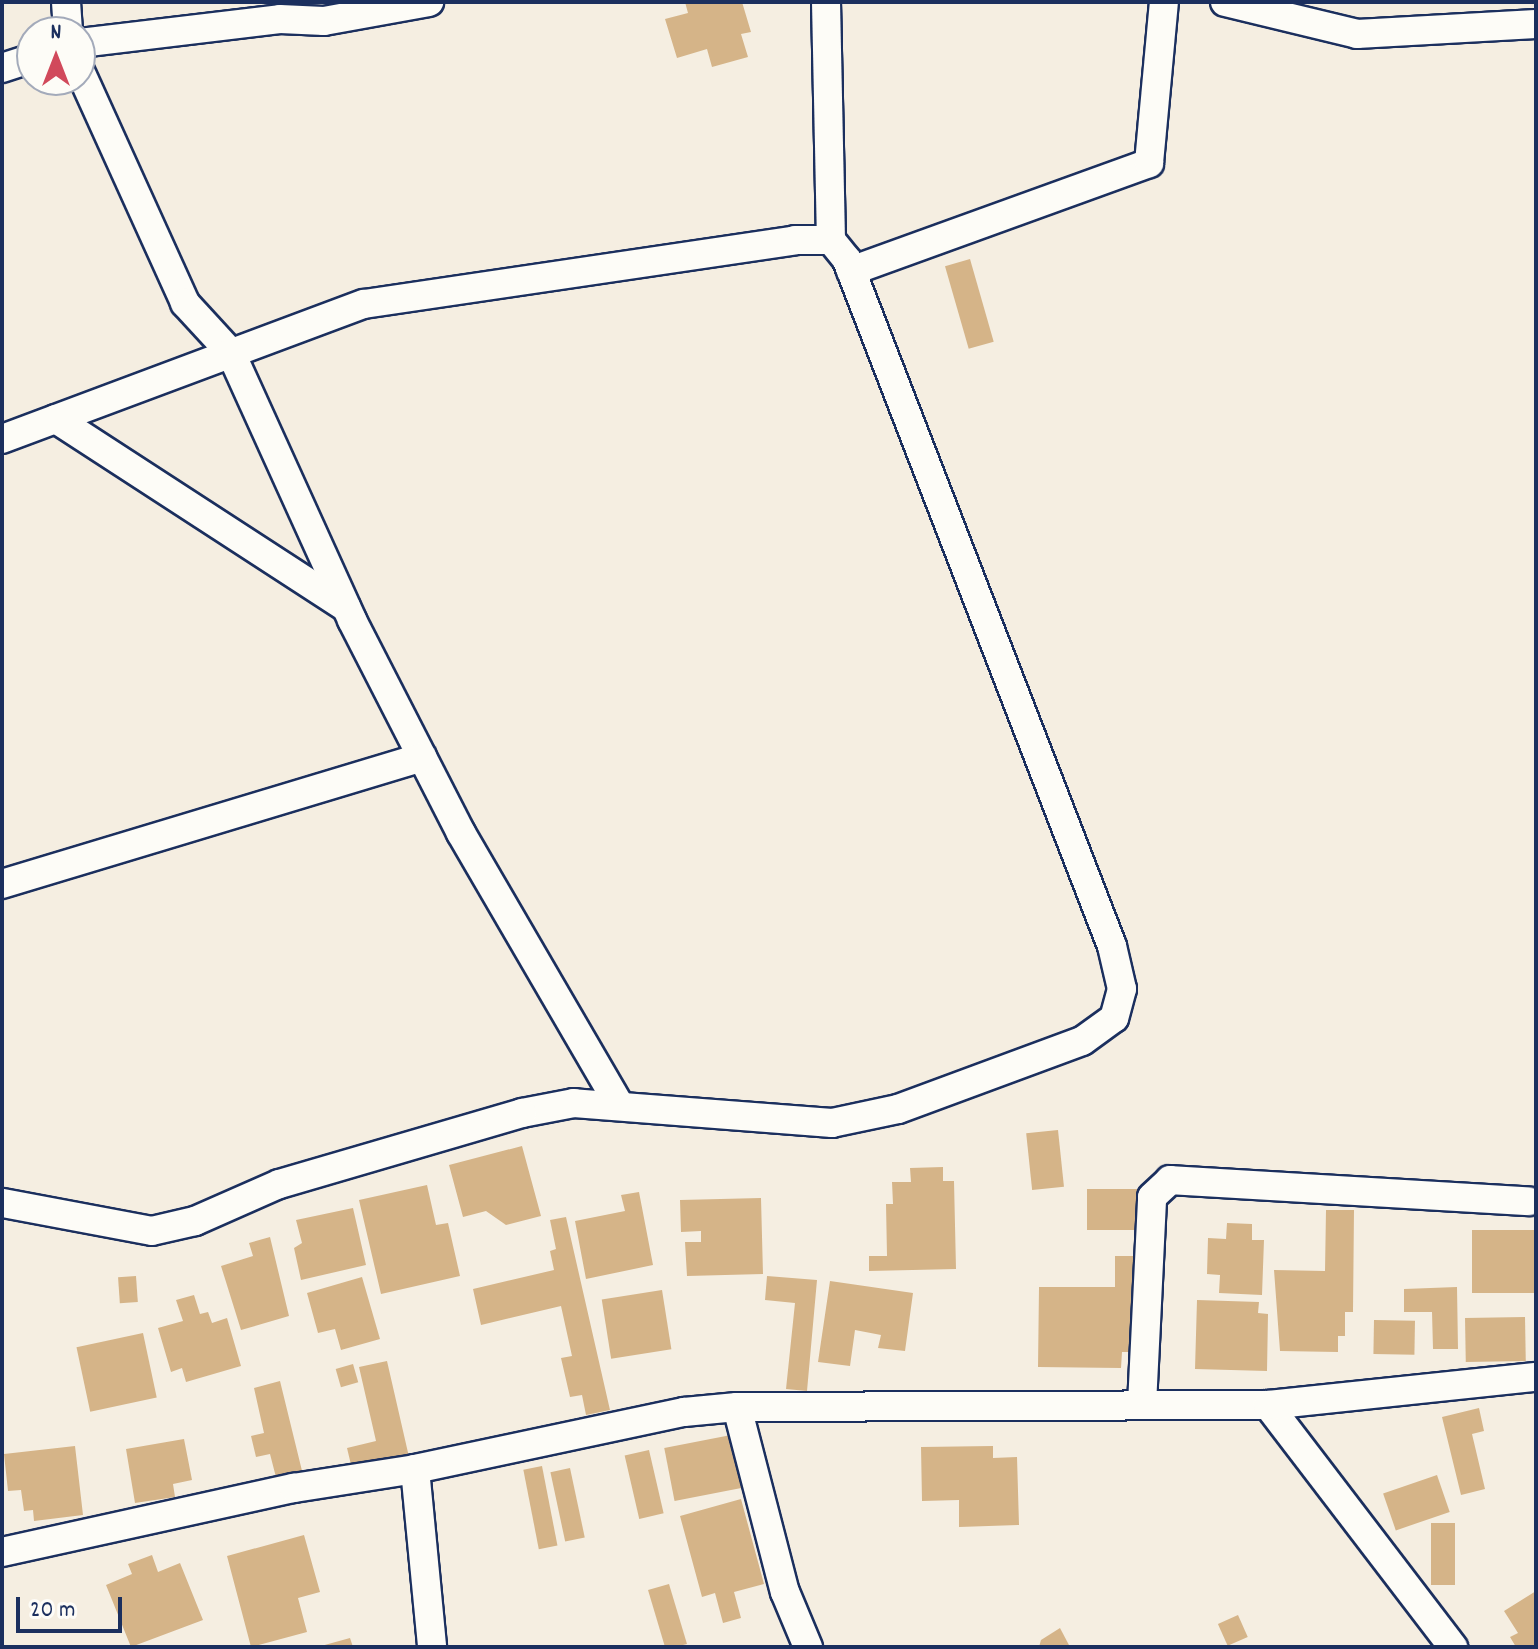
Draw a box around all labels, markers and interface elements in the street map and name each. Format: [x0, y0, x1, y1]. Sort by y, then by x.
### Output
north arrow [16, 16, 96, 96]
text: N [51, 18, 61, 49]
scale bar [20, 1581, 126, 1631]
text: 20 m [30, 1594, 76, 1628]

